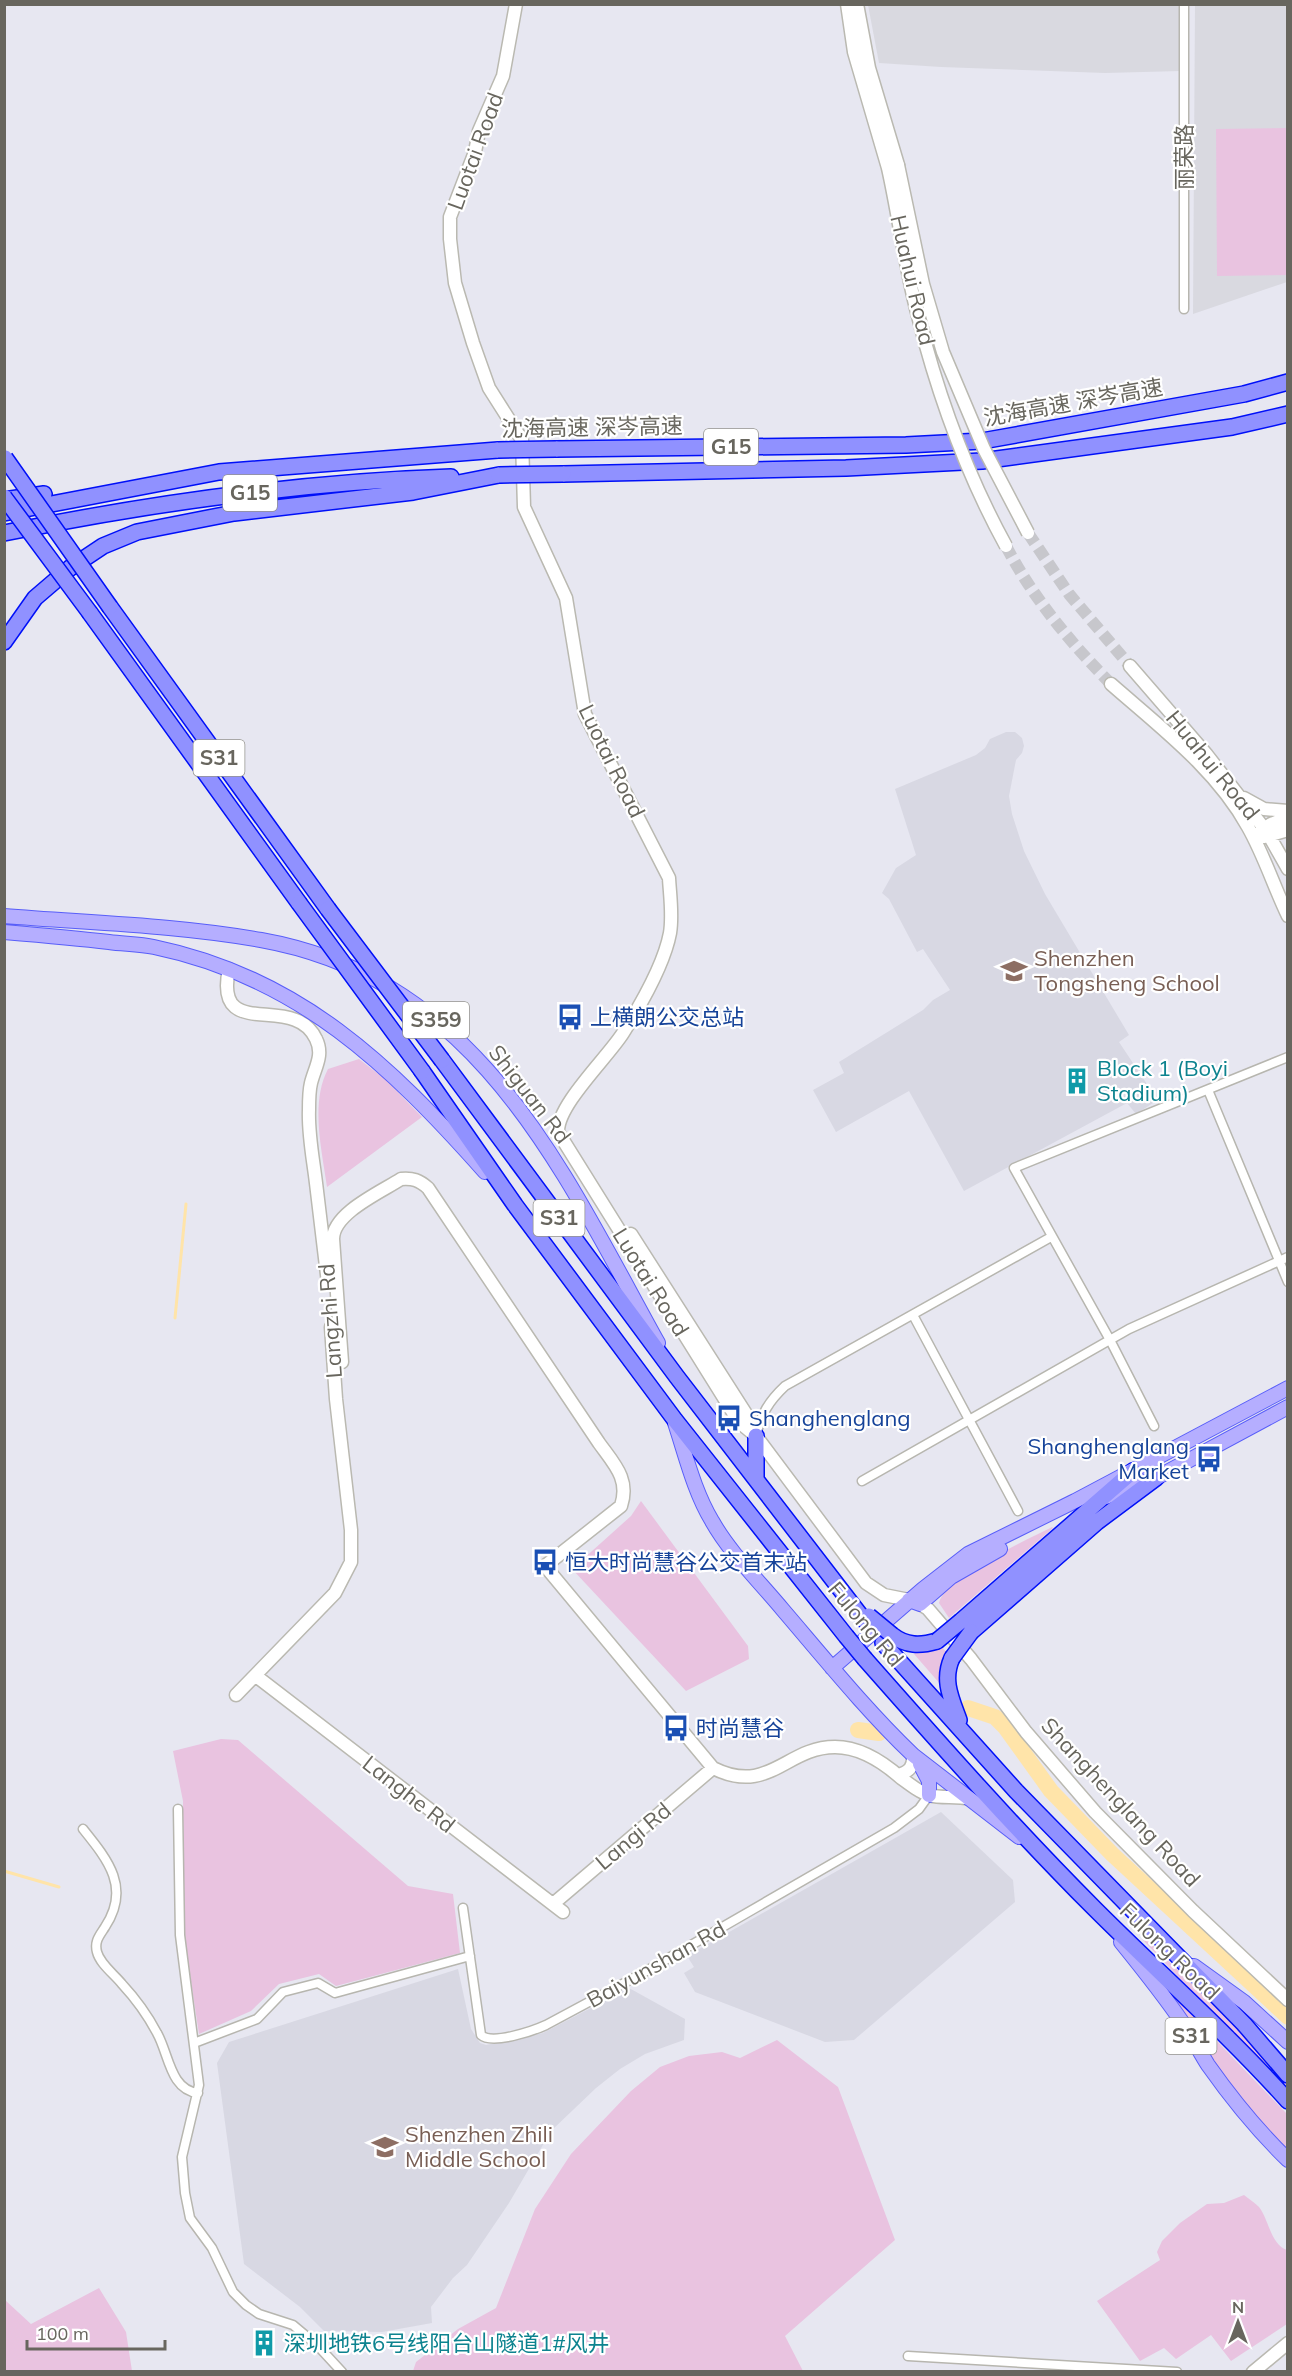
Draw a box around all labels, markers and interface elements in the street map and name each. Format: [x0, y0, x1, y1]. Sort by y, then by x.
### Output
street label: Luotai Road [441, 89, 509, 213]
street label: 丽荣路 [1170, 124, 1198, 190]
street label: Huahui Road [884, 212, 942, 348]
street label: 沈海高速 深岑高速 [981, 372, 1165, 432]
street label: 沈海高速 深岑高速 [501, 411, 683, 443]
road number: G15 [704, 429, 758, 465]
road number: G15 [223, 475, 277, 511]
street label: Luotai Road [573, 700, 651, 822]
street label: Huahui Road [1160, 704, 1266, 826]
road number: S31 [194, 740, 244, 776]
place label: Shenzhen Tongsheng School [1034, 944, 1220, 997]
school or university icon: Shenzhen Tongsheng School [999, 956, 1029, 986]
road number: S359 [403, 1002, 469, 1038]
bus stop icon: 上横朗公交总站 [555, 1002, 585, 1032]
place label: 上横朗公交总站 [590, 1003, 744, 1031]
street label: Shiguan Rd [483, 1039, 577, 1149]
place label: Block 1 (Boyi Stadium) [1097, 1054, 1228, 1107]
building icon: Block 1 (Boyi Stadium) [1062, 1066, 1092, 1096]
road number: S31 [534, 1200, 584, 1236]
street label: Luotai Road [607, 1223, 695, 1341]
street label: Langzhi Rd [312, 1263, 348, 1379]
bus stop icon: Shanghenglang [714, 1403, 744, 1433]
place label: Shanghenglang [749, 1404, 911, 1432]
place label: Shanghenglang Market [1027, 1432, 1189, 1485]
bus stop icon: Shanghenglang Market [1194, 1444, 1224, 1474]
bus stop icon: 恒大时尚慧谷公交首末站 [530, 1547, 560, 1577]
place label: 恒大时尚慧谷公交首末站 [565, 1548, 807, 1576]
street label: Fulong Rd [822, 1576, 910, 1672]
street label: Shanghenglang Road [1035, 1712, 1207, 1892]
bus stop icon: 时尚慧谷 [661, 1713, 691, 1743]
place label: 时尚慧谷 [696, 1714, 784, 1742]
street label: Langhe Rd [357, 1749, 461, 1839]
street label: Langi Rd [589, 1796, 677, 1876]
street label: Fulong Road [1114, 1896, 1226, 2006]
street label: Baiyunshan Rd [582, 1914, 730, 2014]
road number: S31 [1166, 2018, 1216, 2054]
place label: Shenzhen Zhili Middle School [405, 2120, 553, 2173]
school or university icon: Shenzhen Zhili Middle School [370, 2132, 400, 2162]
north arrow [1208, 2292, 1268, 2352]
text: N [1232, 2297, 1244, 2317]
scale bar [27, 2313, 165, 2351]
text: 100 m [36, 2322, 89, 2345]
building icon: 深圳地铁6号线阳台山隧道1#风井 [249, 2328, 279, 2358]
place label: 深圳地铁6号线阳台山隧道1#风井 [284, 2329, 610, 2357]

